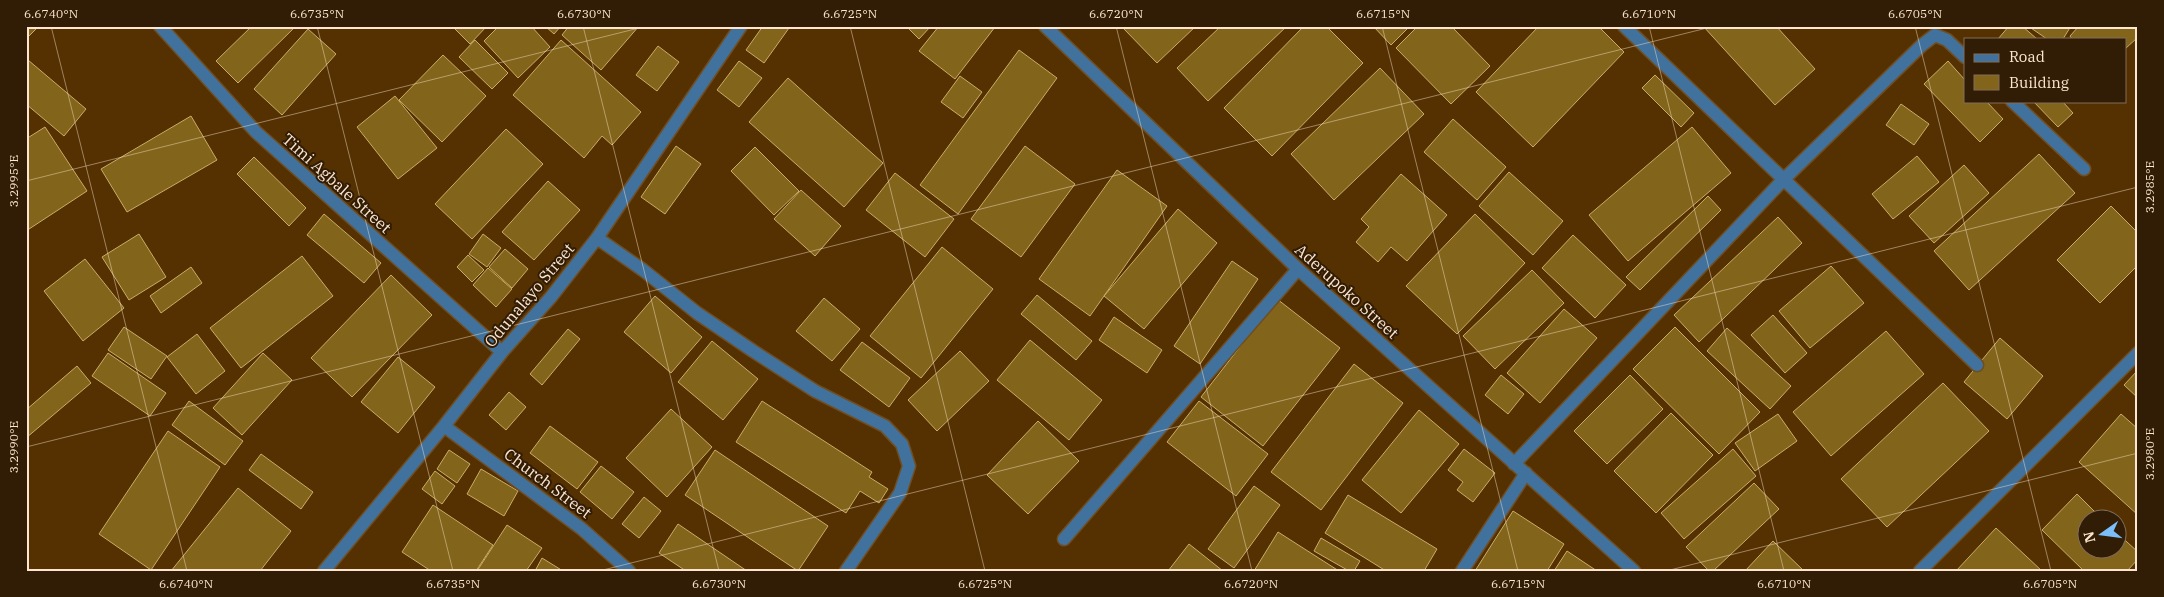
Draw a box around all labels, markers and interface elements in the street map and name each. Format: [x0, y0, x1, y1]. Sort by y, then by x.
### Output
text: 6.6740°N [24, 6, 78, 21]
text: 6.6735°N [290, 6, 344, 21]
text: 6.6730°N [557, 6, 611, 21]
text: 6.6725°N [823, 6, 877, 21]
text: 6.6720°N [1089, 6, 1143, 21]
text: 6.6715°N [1356, 6, 1410, 21]
text: 6.6710°N [1622, 6, 1676, 21]
text: 6.6705°N [1888, 6, 1942, 21]
legend [1964, 38, 2126, 102]
text: Road [2009, 47, 2045, 66]
text: Building [2009, 73, 2069, 92]
street label: Timi Agbale Street [278, 129, 396, 237]
text: 3.2995°E [6, 155, 21, 207]
text: 3.2985°E [2142, 161, 2157, 213]
street label: Odunalayo Street [480, 239, 578, 351]
street label: Aderupoko Street [1291, 239, 1403, 343]
text: 3.2990°E [6, 421, 21, 473]
text: 3.2980°E [2142, 428, 2157, 480]
street label: Church Street [500, 444, 596, 523]
north arrow [2076, 510, 2126, 560]
text: N [2079, 530, 2099, 545]
text: 6.6740°N [159, 576, 213, 591]
text: 6.6735°N [426, 576, 480, 591]
text: 6.6730°N [692, 576, 746, 591]
text: 6.6725°N [958, 576, 1012, 591]
text: 6.6720°N [1224, 576, 1278, 591]
text: 6.6715°N [1491, 576, 1545, 591]
text: 6.6710°N [1757, 576, 1811, 591]
text: 6.6705°N [2023, 576, 2077, 591]

